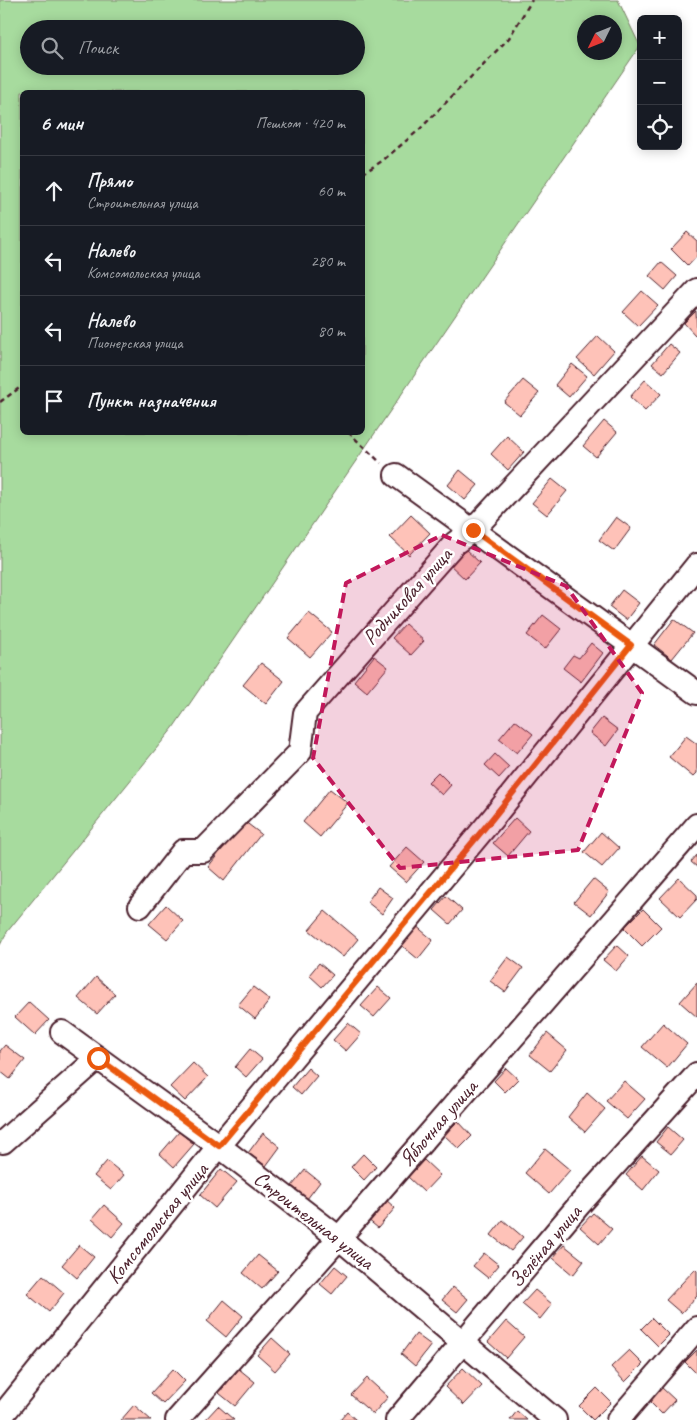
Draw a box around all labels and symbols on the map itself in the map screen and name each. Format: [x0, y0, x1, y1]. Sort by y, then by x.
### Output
north arrow [577, 15, 622, 60]
route end [462, 519, 485, 542]
street label: Родниковая улица [357, 541, 458, 650]
route start [87, 1047, 110, 1070]
street label: Яблочная улица [393, 1072, 485, 1172]
street label: Комсомольская улица [100, 1156, 215, 1289]
street label: Строительная улица [249, 1165, 380, 1276]
street label: Зелёная улица [503, 1198, 588, 1293]

